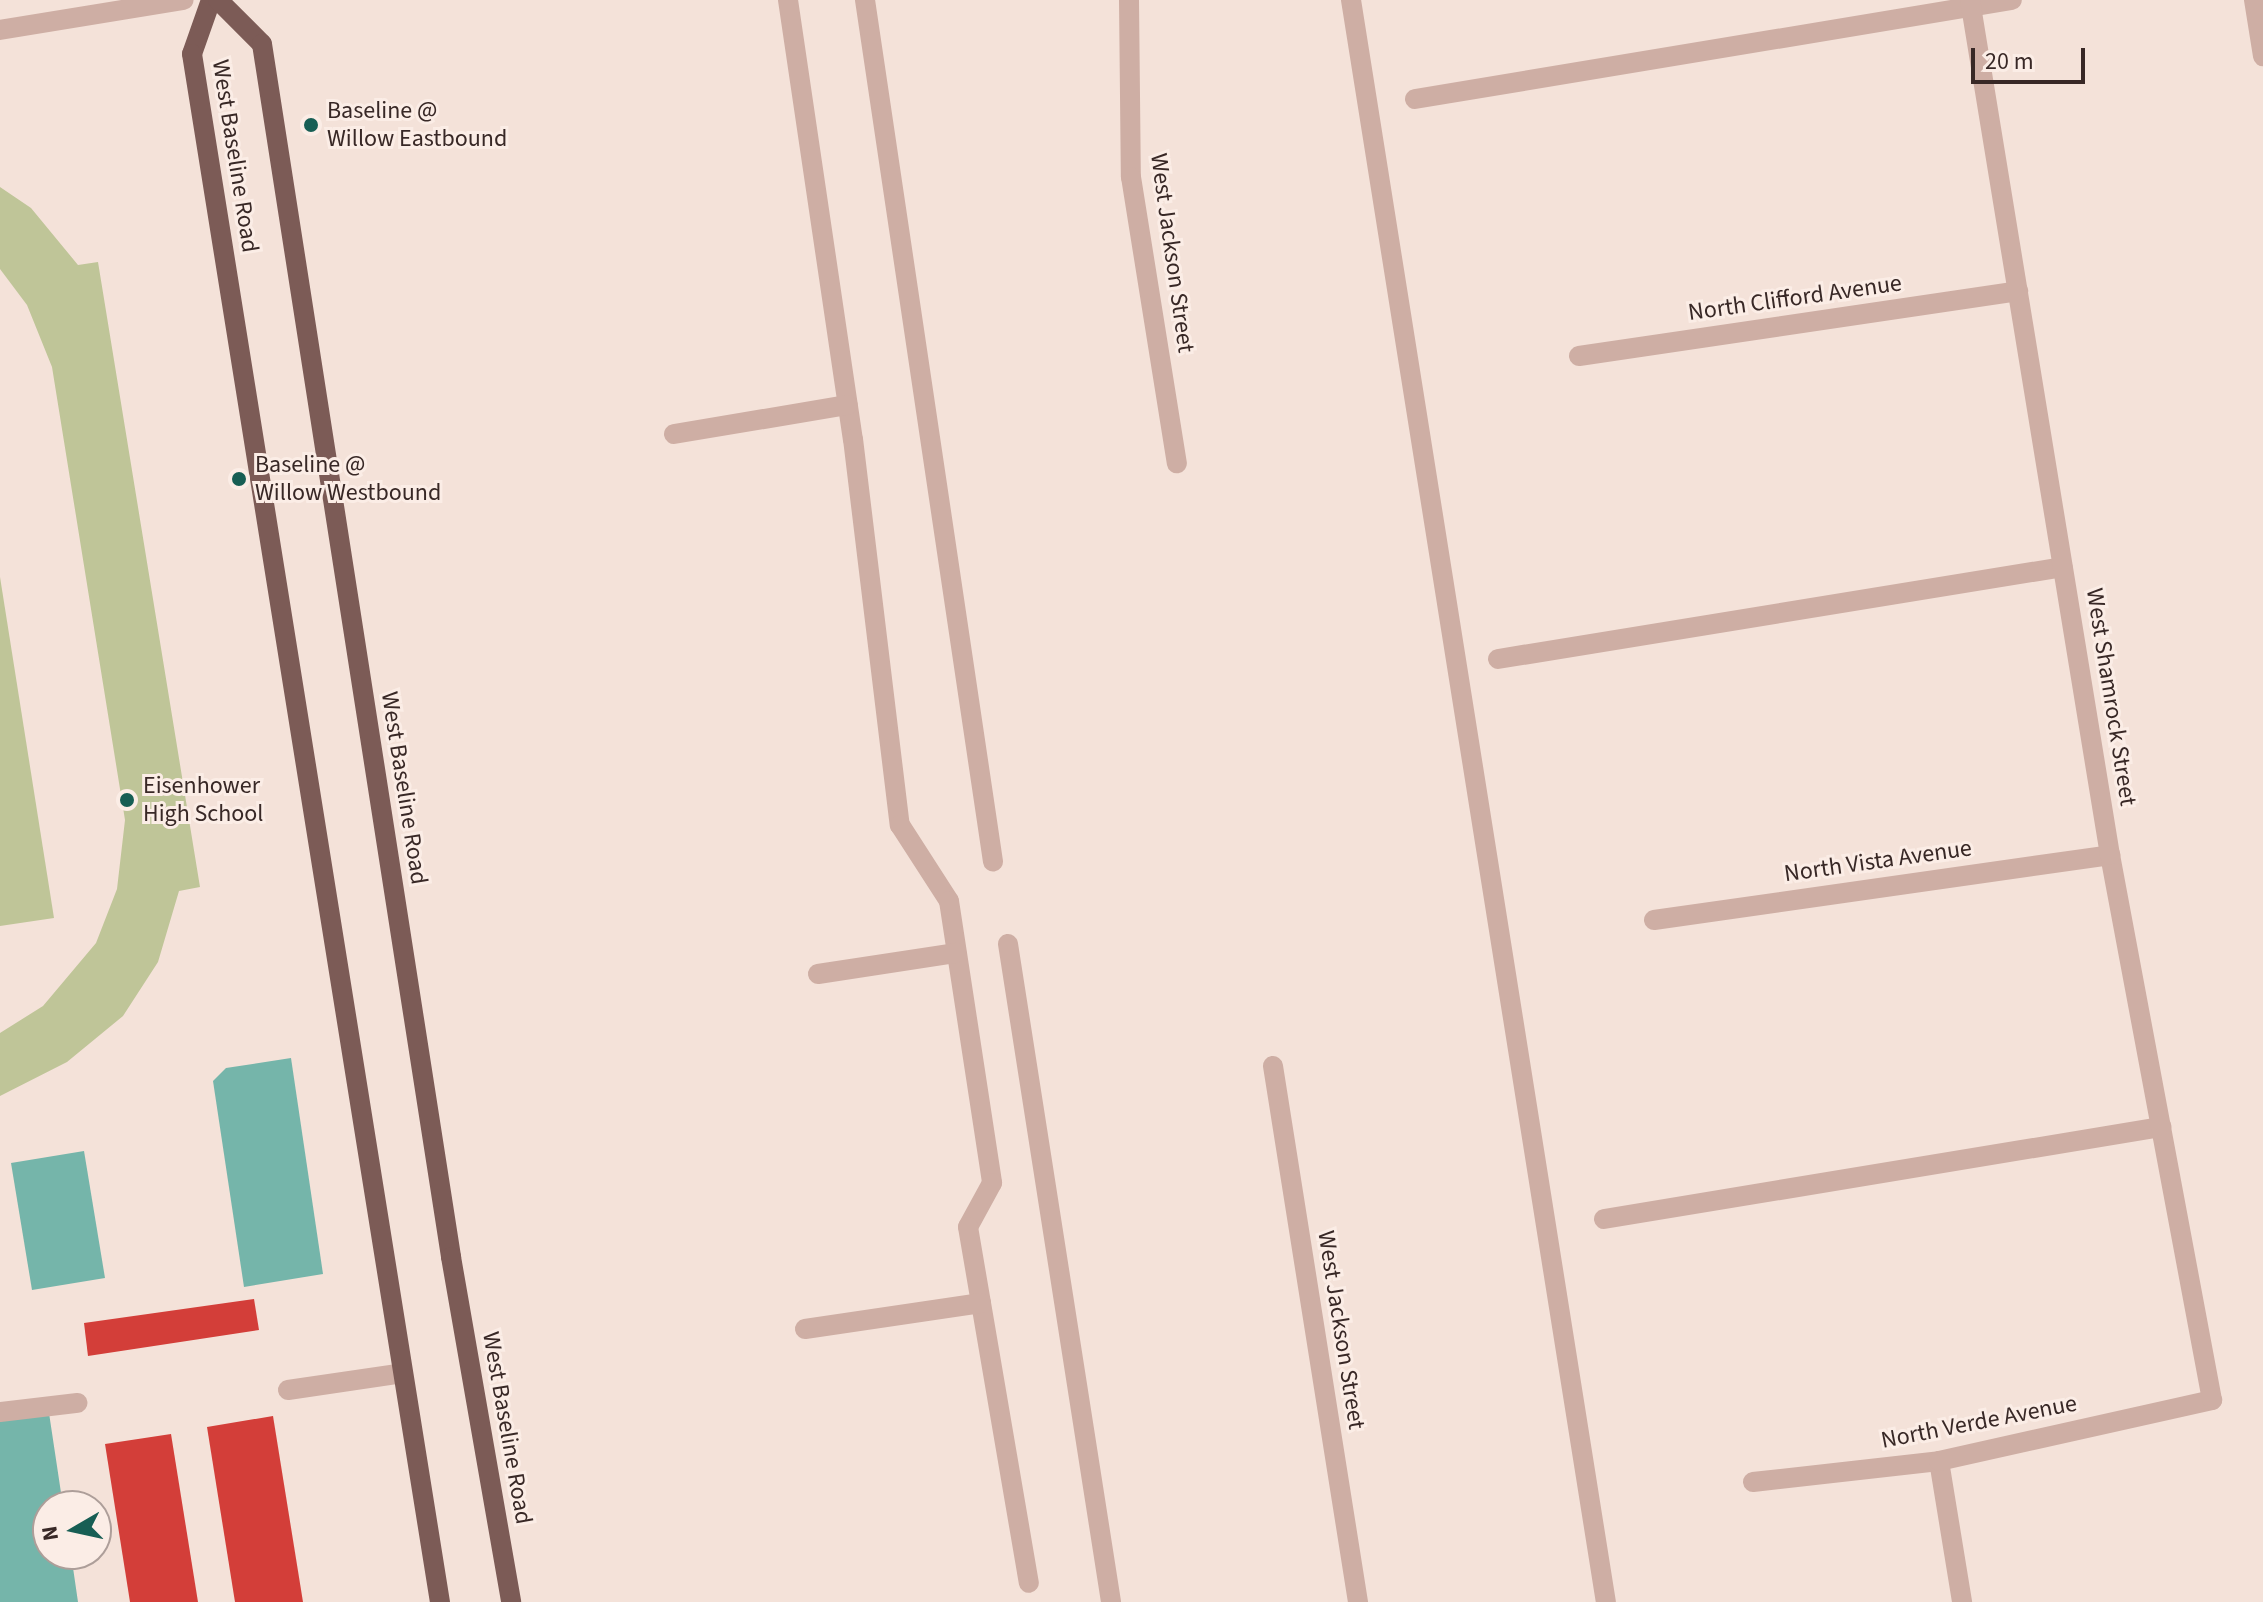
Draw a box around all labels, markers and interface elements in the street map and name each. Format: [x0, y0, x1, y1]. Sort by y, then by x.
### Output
scale bar [1975, 32, 2089, 82]
text: 20 m [1985, 44, 2034, 79]
street label: West Baseline Road [206, 58, 264, 254]
place label: Baseline @ Willow Eastbound [327, 97, 507, 153]
marker: Baseline @ Willow Eastbound [302, 116, 320, 134]
street label: West Jackson Street [1144, 152, 1200, 354]
street label: North Clifford Avenue [1686, 269, 1904, 327]
place label: Baseline @ Willow Westbound [255, 451, 441, 507]
marker: Baseline @ Willow Westbound [230, 470, 248, 488]
street label: West Shamrock Street [2080, 586, 2142, 808]
street label: West Baseline Road [375, 690, 433, 886]
place label: Eisenhower High School [143, 772, 263, 828]
marker: Eisenhower High School [118, 791, 136, 809]
street label: North Vista Avenue [1782, 834, 1974, 888]
street label: West Jackson Street [1311, 1229, 1371, 1431]
street label: West Baseline Road [476, 1330, 538, 1526]
street label: North Verde Avenue [1879, 1389, 2079, 1455]
north arrow [32, 1490, 112, 1570]
text: N [33, 1524, 67, 1543]

